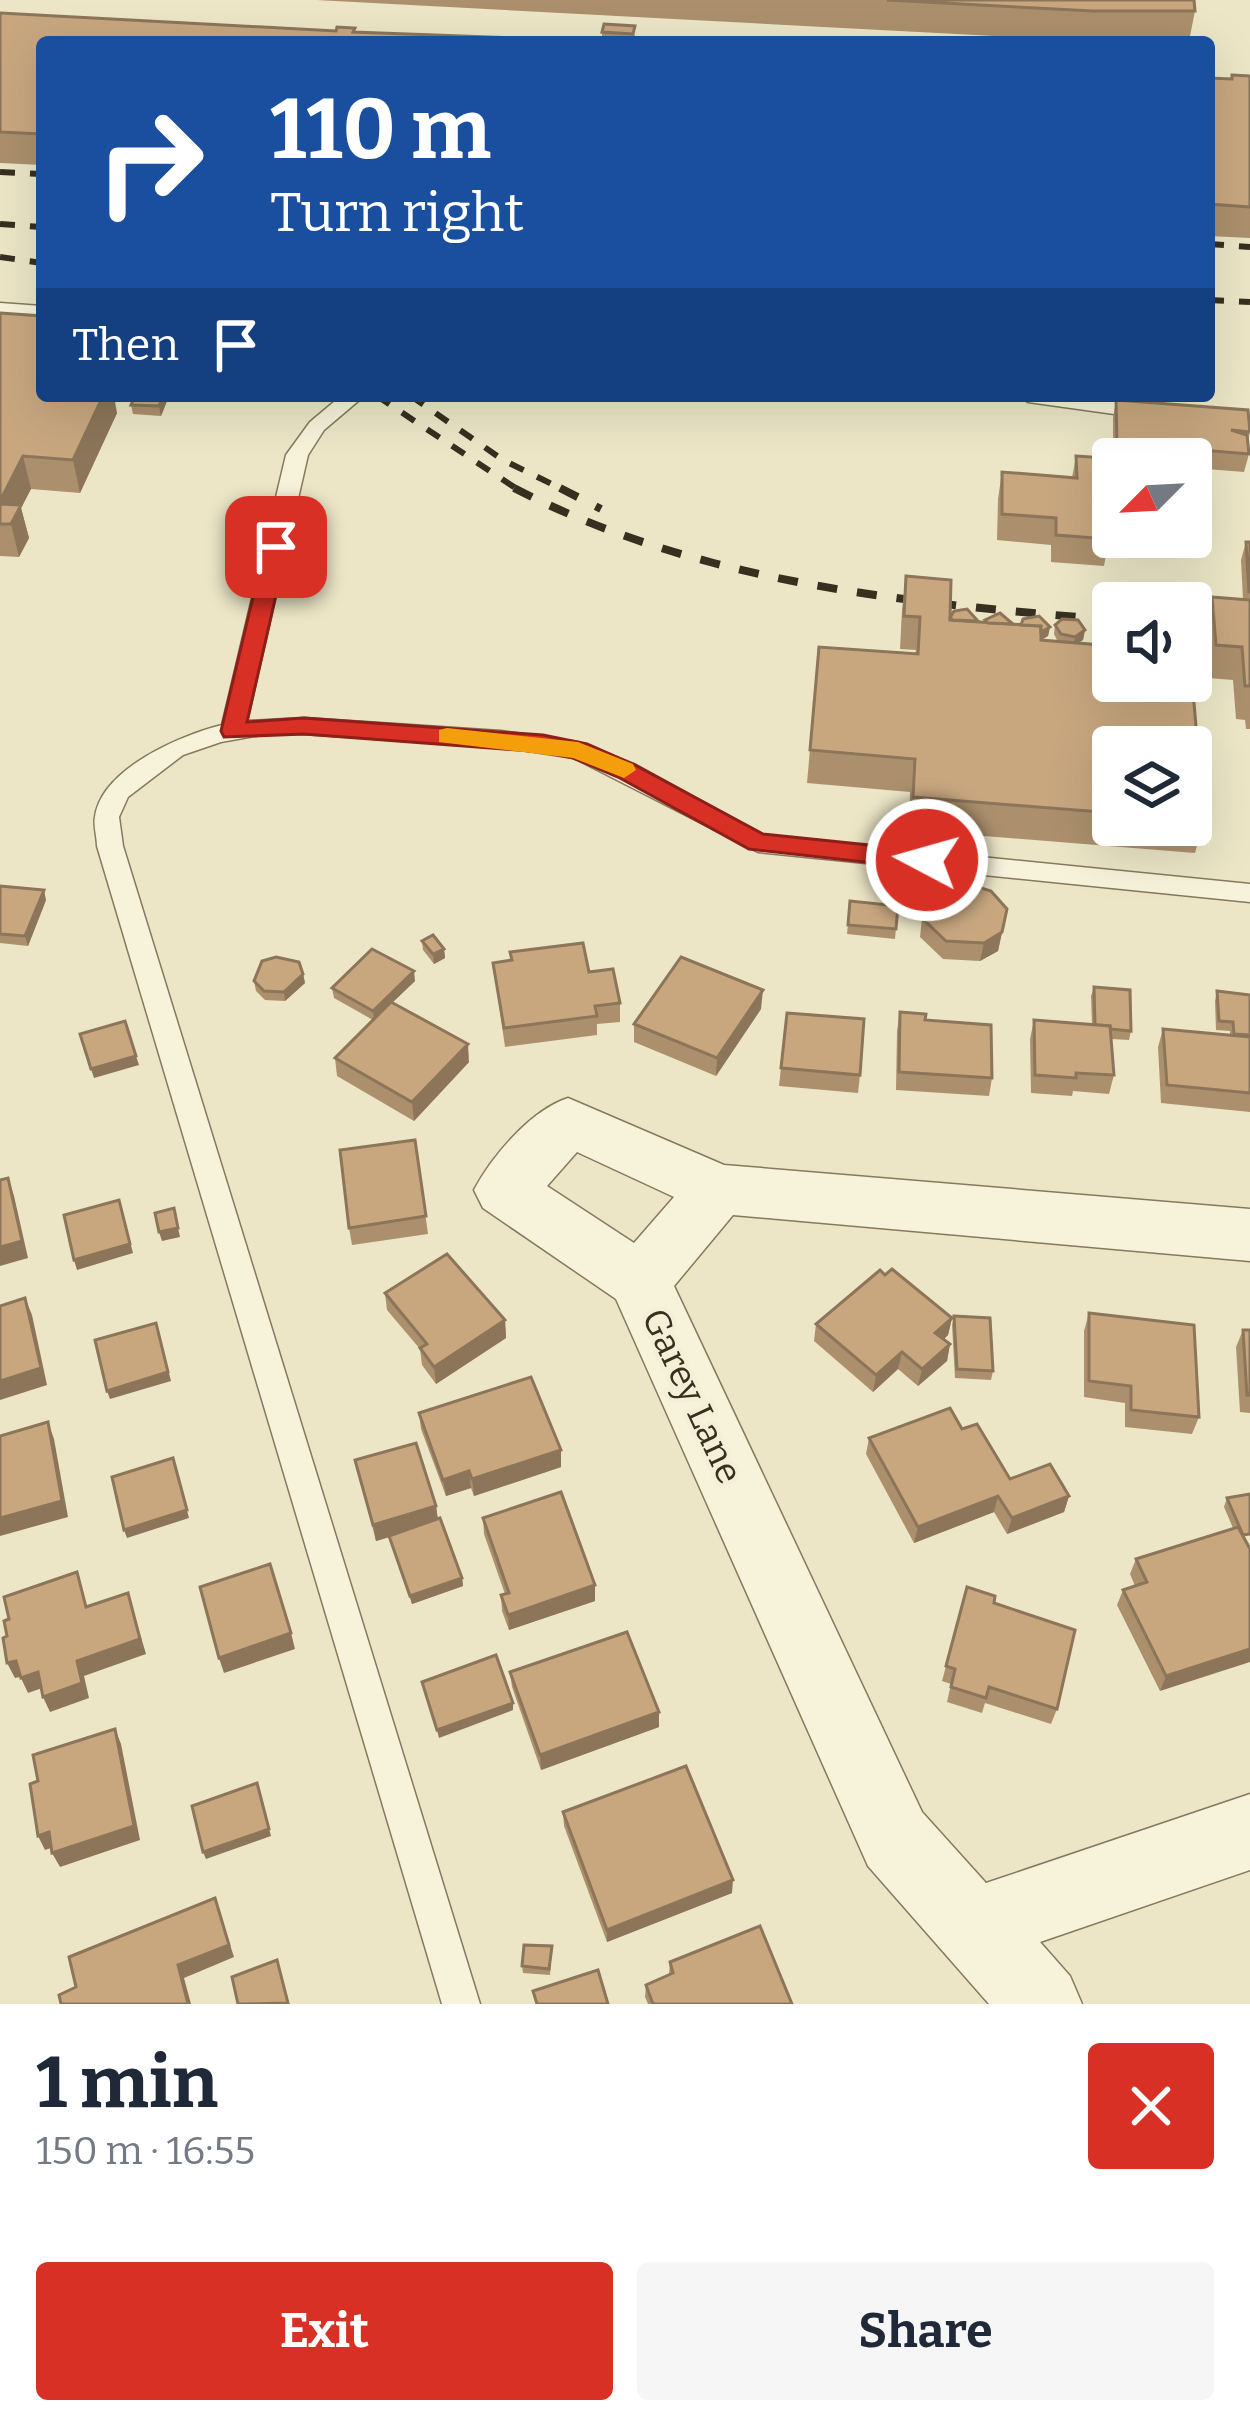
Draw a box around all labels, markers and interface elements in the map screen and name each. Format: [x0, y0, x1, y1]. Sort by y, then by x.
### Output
text: 110 m [270, 79, 491, 180]
icon: right [72, 84, 228, 240]
text: Turn right [270, 181, 524, 245]
icon: arrive [203, 312, 269, 378]
text: Then [72, 318, 179, 372]
north arrow [1092, 438, 1212, 558]
map controls [1092, 438, 1212, 846]
pin [225, 496, 327, 598]
icon: arrive [243, 514, 309, 580]
button: sound [1092, 582, 1212, 702]
button: layers [1092, 726, 1212, 846]
position arrow [864, 797, 990, 923]
street label: Garey Lane [632, 1302, 752, 1490]
text: 1 min [36, 2040, 218, 2126]
button: close [1088, 2043, 1214, 2169]
text: 150 m · 16:55 [36, 2128, 255, 2174]
button: Exit [36, 2262, 613, 2400]
button: Share [637, 2262, 1214, 2400]

